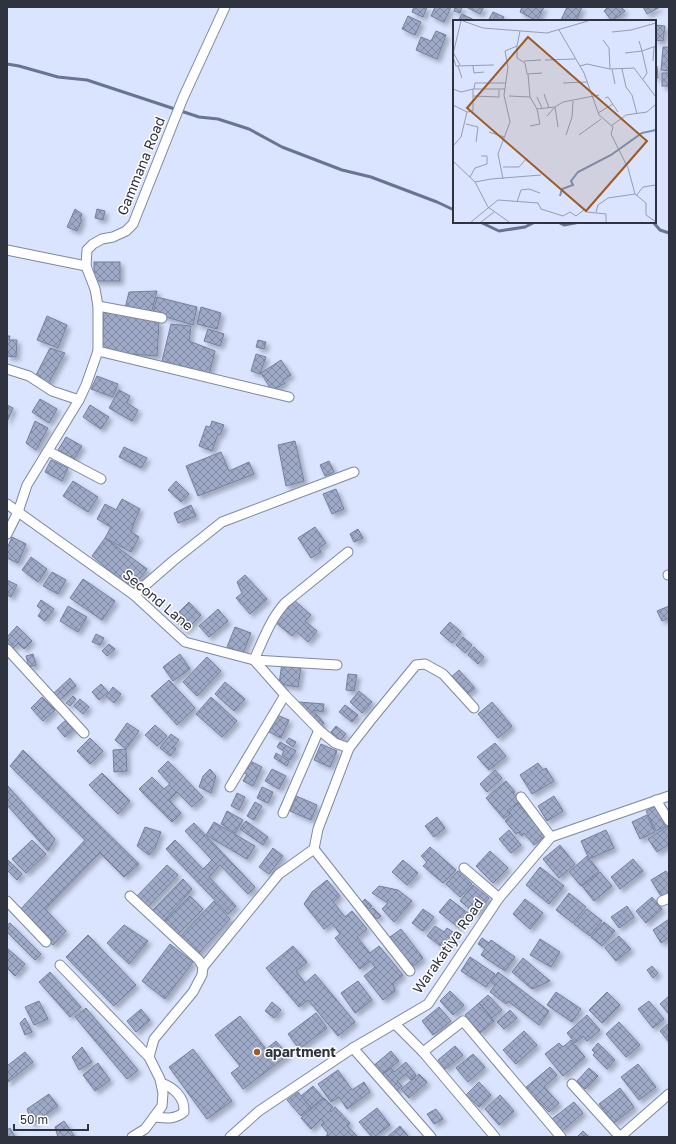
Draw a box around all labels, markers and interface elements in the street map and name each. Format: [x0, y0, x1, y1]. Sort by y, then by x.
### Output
inset map [453, 20, 656, 223]
street label: Gammana Road [113, 114, 168, 218]
street label: Second Lane [120, 565, 197, 634]
street label: Warakatiya Road [408, 895, 487, 996]
place label: apartment [265, 1043, 336, 1060]
marker: apartment [252, 1047, 262, 1057]
scale bar [14, 1106, 88, 1132]
text: 50 m [20, 1112, 48, 1127]

